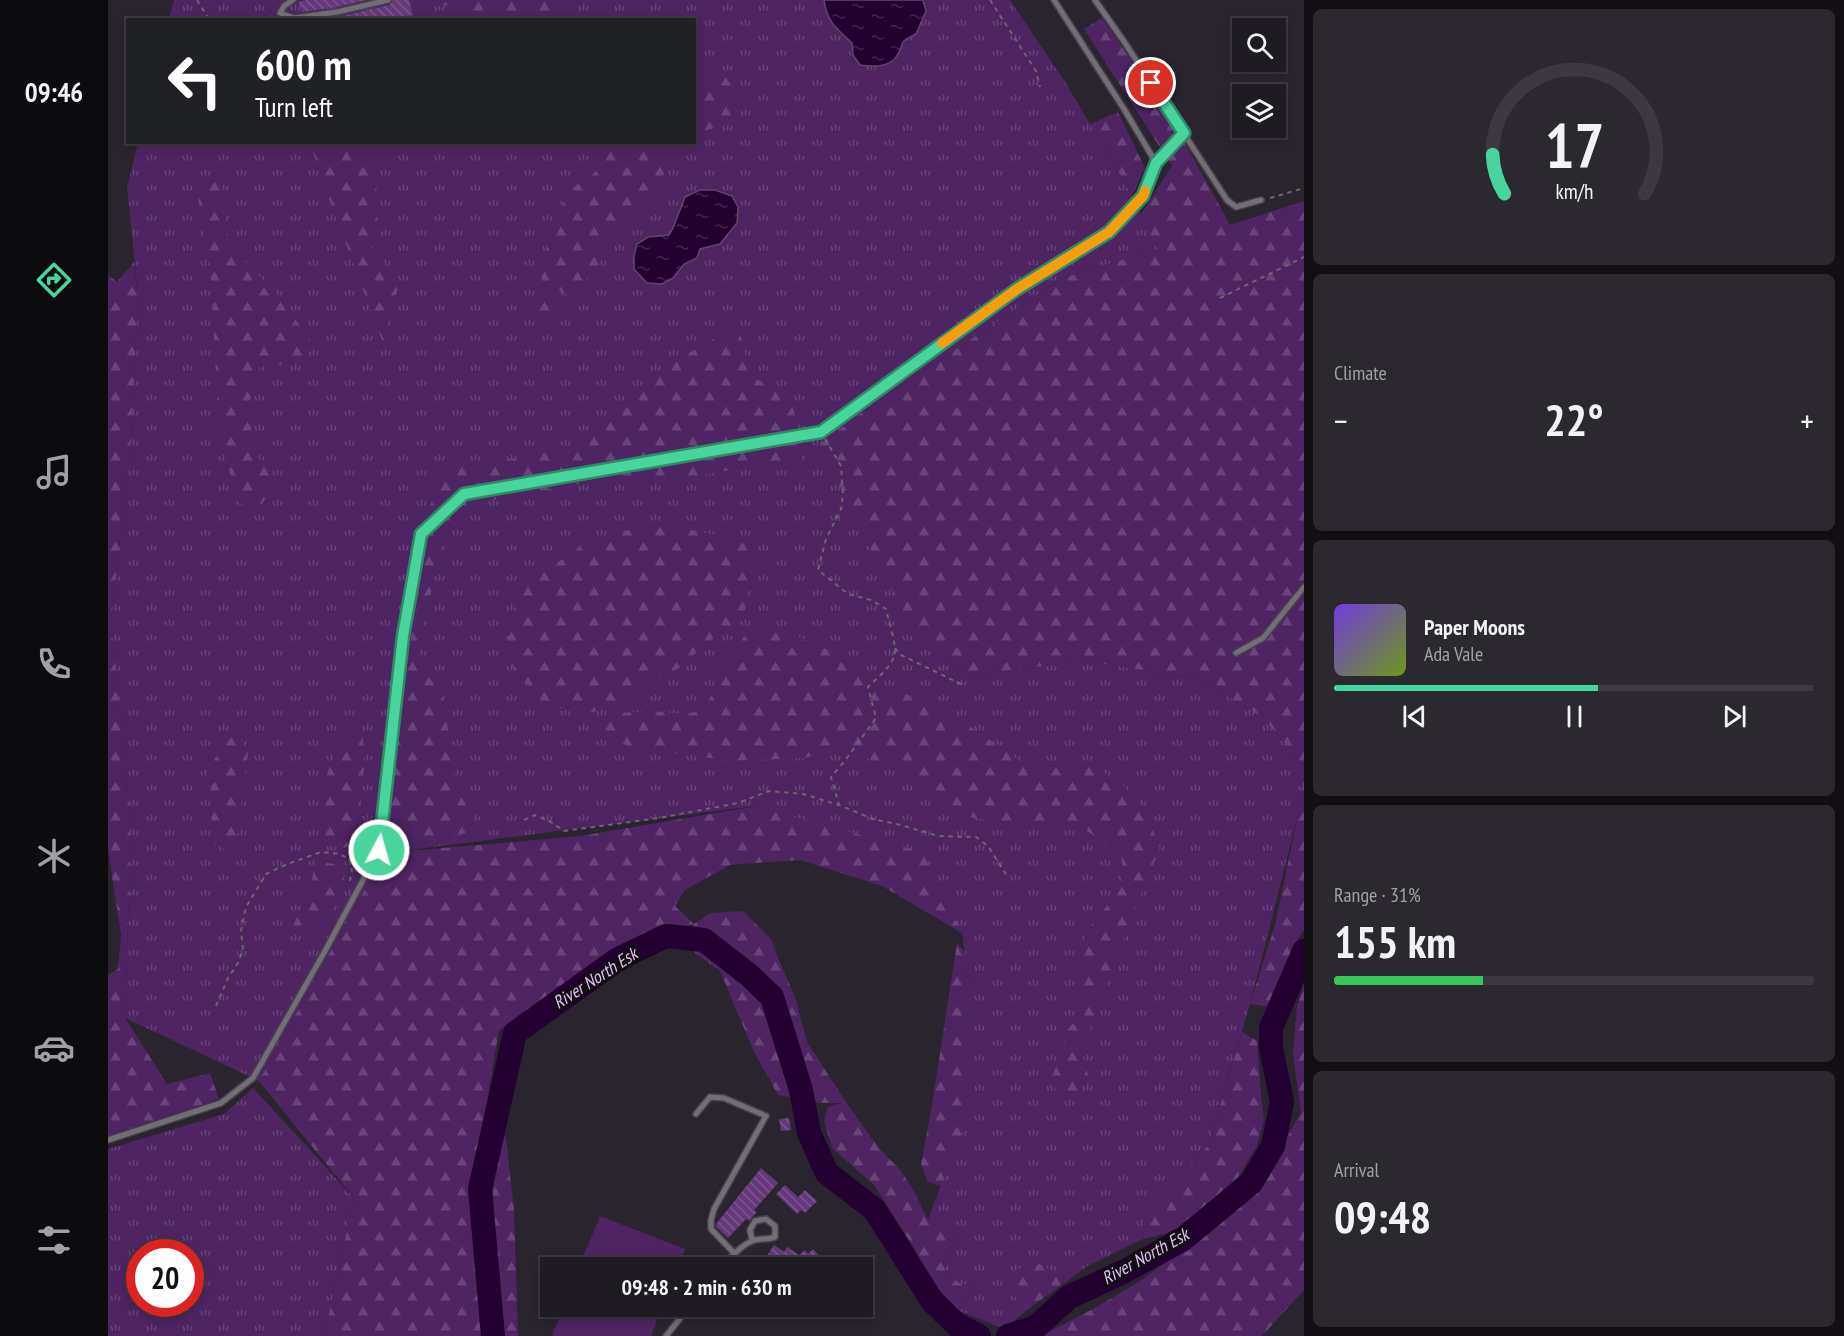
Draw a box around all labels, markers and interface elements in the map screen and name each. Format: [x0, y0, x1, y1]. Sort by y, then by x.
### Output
map controls [1232, 18, 1286, 138]
button: search [1232, 18, 1286, 72]
text: 600 m [255, 37, 352, 92]
icon: left [156, 42, 234, 120]
pin [1125, 57, 1176, 108]
icon: arrive [1134, 66, 1167, 99]
text: 09:46 [25, 75, 83, 109]
button: layers [1232, 84, 1286, 138]
text: Turn left [255, 90, 333, 124]
text: 17 [1544, 104, 1604, 185]
text: km/h [1555, 178, 1593, 206]
icon: directions [33, 259, 75, 301]
text: Climate [1334, 360, 1387, 386]
text: 22° [1544, 390, 1604, 448]
text: − [1334, 399, 1348, 442]
text: + [1800, 399, 1814, 442]
icon: music [33, 451, 75, 493]
text: Paper Moons [1424, 613, 1525, 641]
text: Ada Vale [1424, 641, 1483, 667]
icon: phone [33, 643, 75, 685]
icon: previous [1398, 700, 1431, 733]
icon: pause [1558, 700, 1591, 733]
icon: next [1718, 700, 1751, 733]
position arrow [347, 818, 411, 882]
icon: climate [33, 835, 75, 877]
text: Range · 31% [1334, 882, 1421, 908]
text: 155 km [1334, 912, 1456, 970]
water label: River North Esk [548, 941, 643, 1014]
icon: car [33, 1027, 75, 1069]
text: Arrival [1334, 1157, 1379, 1183]
text: 09:48 [1334, 1187, 1431, 1245]
icon: filters [33, 1219, 75, 1261]
water label: River North Esk [1097, 1222, 1194, 1289]
speed limit sign: 20 [126, 1239, 204, 1317]
text: 09:48 · 2 min · 630 m [621, 1273, 792, 1301]

